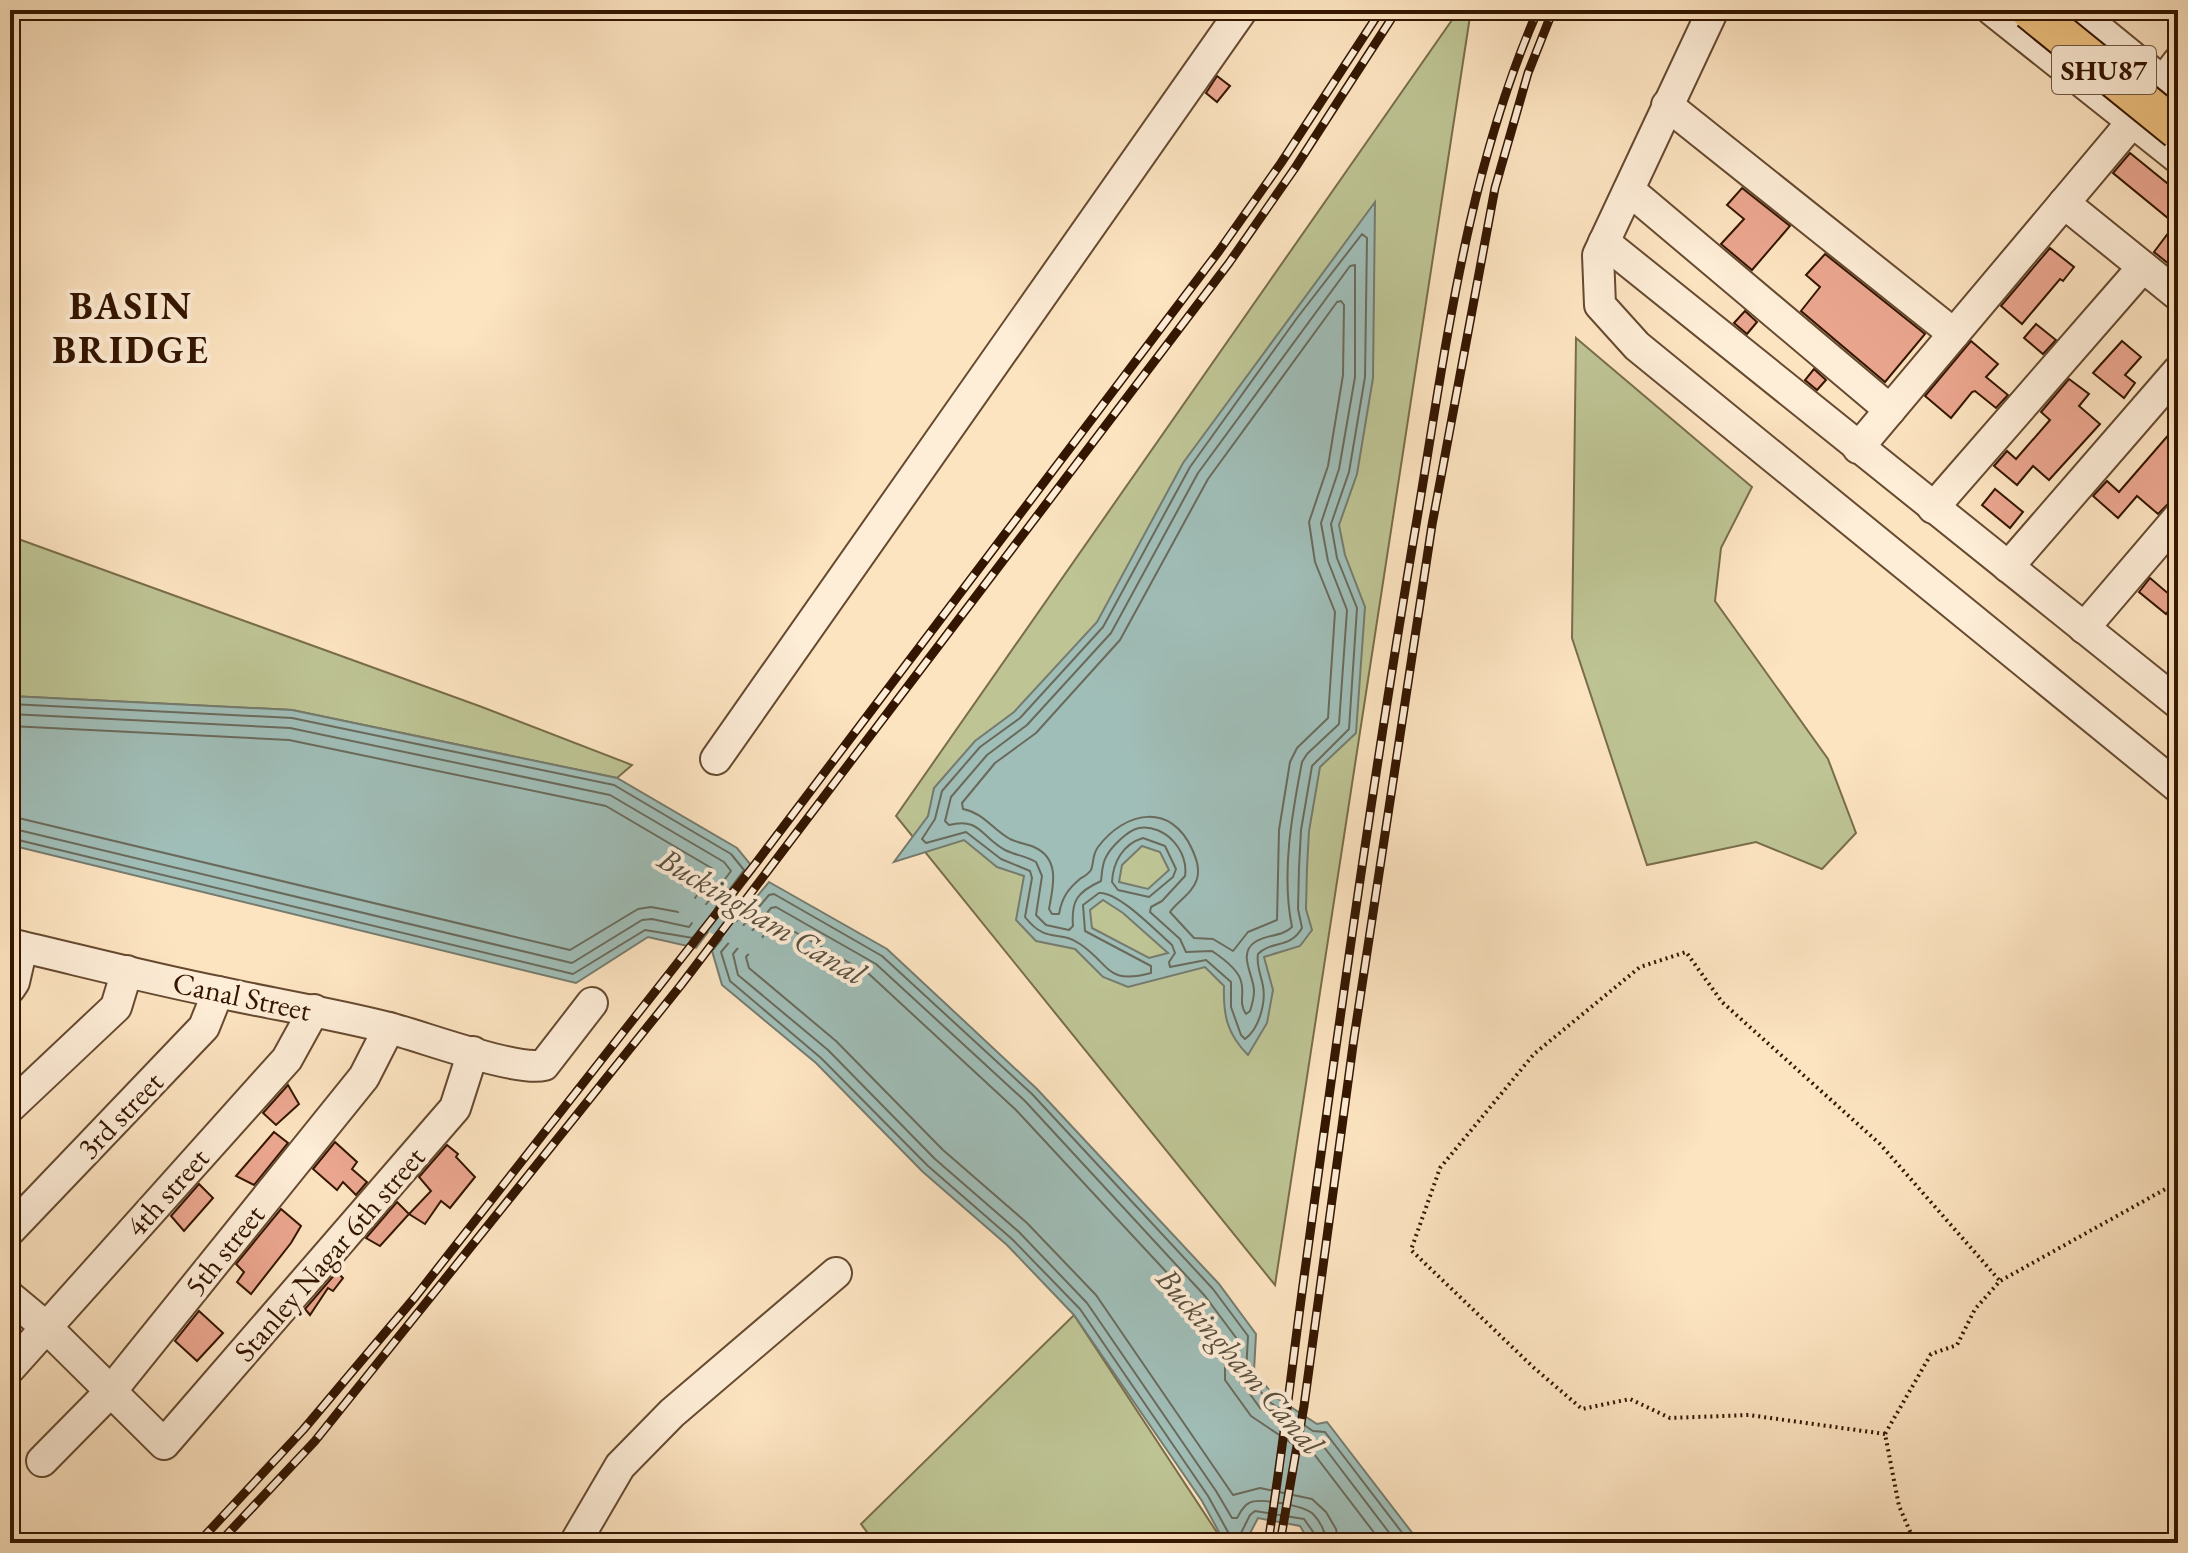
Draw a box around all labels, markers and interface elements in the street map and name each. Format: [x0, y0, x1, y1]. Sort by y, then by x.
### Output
road number: SHU87 [2052, 46, 2156, 94]
district label: BASIN BRIDGE [52, 281, 210, 374]
water label: Buckingham Canal [650, 837, 874, 995]
street label: Canal Street [169, 962, 315, 1030]
street label: 3rd street [69, 1062, 172, 1167]
street label: Stanley Nagar 6th street [225, 1138, 434, 1370]
street label: 4th street [117, 1139, 218, 1245]
street label: 5th street [175, 1196, 273, 1304]
water label: Buckingham Canal [1146, 1258, 1333, 1464]

